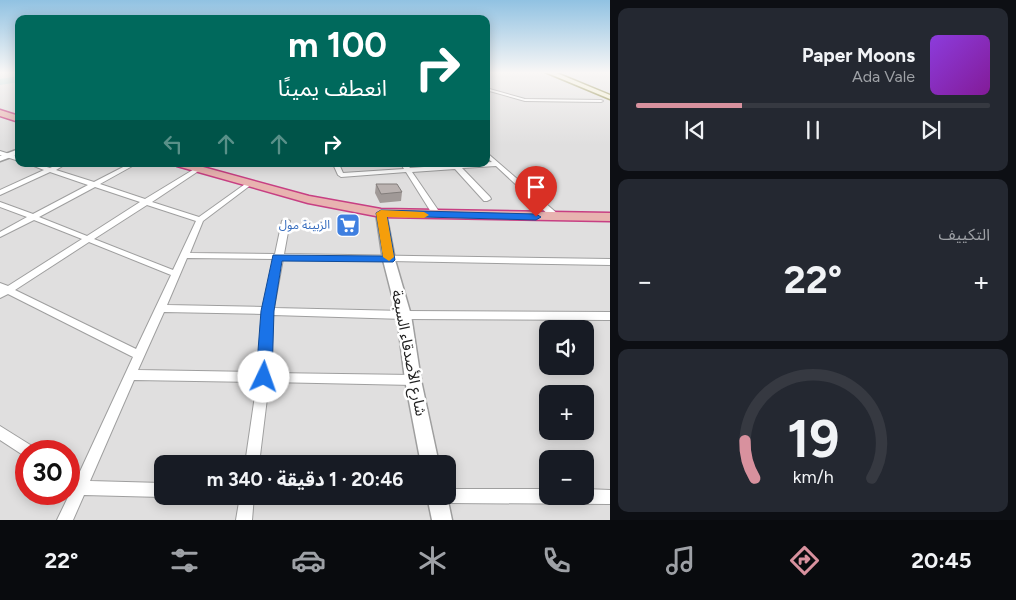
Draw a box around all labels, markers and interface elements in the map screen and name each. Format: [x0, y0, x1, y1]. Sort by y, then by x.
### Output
text: 100 m [288, 24, 387, 66]
icon: right [405, 35, 470, 100]
text: Paper Moons [802, 44, 915, 67]
text: Ada Vale [852, 67, 915, 86]
text: انعطف يمينًا [278, 75, 387, 102]
icon: previous [681, 116, 709, 144]
icon: pause [799, 116, 827, 144]
icon: next [917, 116, 945, 144]
icon: left [159, 130, 187, 158]
icon: ahead [212, 130, 240, 158]
icon: ahead [265, 130, 293, 158]
icon: right [318, 130, 346, 158]
pin [515, 166, 557, 217]
icon: arrive [522, 173, 550, 201]
supermarket icon: الزبينة مول [335, 212, 361, 238]
place label: الزبينة مول [279, 218, 330, 232]
text: التكييف [938, 225, 990, 244]
text: 22° [784, 257, 842, 303]
text: − [636, 264, 653, 298]
text: + [973, 264, 990, 298]
street label: شارع الأصدقاء السبعة [385, 288, 430, 418]
map controls [539, 320, 594, 505]
button: sound [539, 320, 594, 375]
position arrow [237, 350, 289, 402]
button: + [539, 385, 594, 440]
text: 19 [787, 408, 839, 470]
speed limit sign: 30 [15, 440, 80, 505]
button: − [539, 450, 594, 505]
text: km/h [793, 466, 833, 487]
text: 20:46 · 1 دقيقة · 340 m [207, 468, 403, 491]
icon: filters [167, 543, 202, 578]
icon: car [291, 543, 326, 578]
icon: climate [415, 543, 450, 578]
icon: phone [539, 543, 574, 578]
icon: music [663, 543, 698, 578]
icon: directions [787, 543, 822, 578]
text: 22° [45, 547, 78, 574]
text: 20:45 [911, 547, 972, 574]

